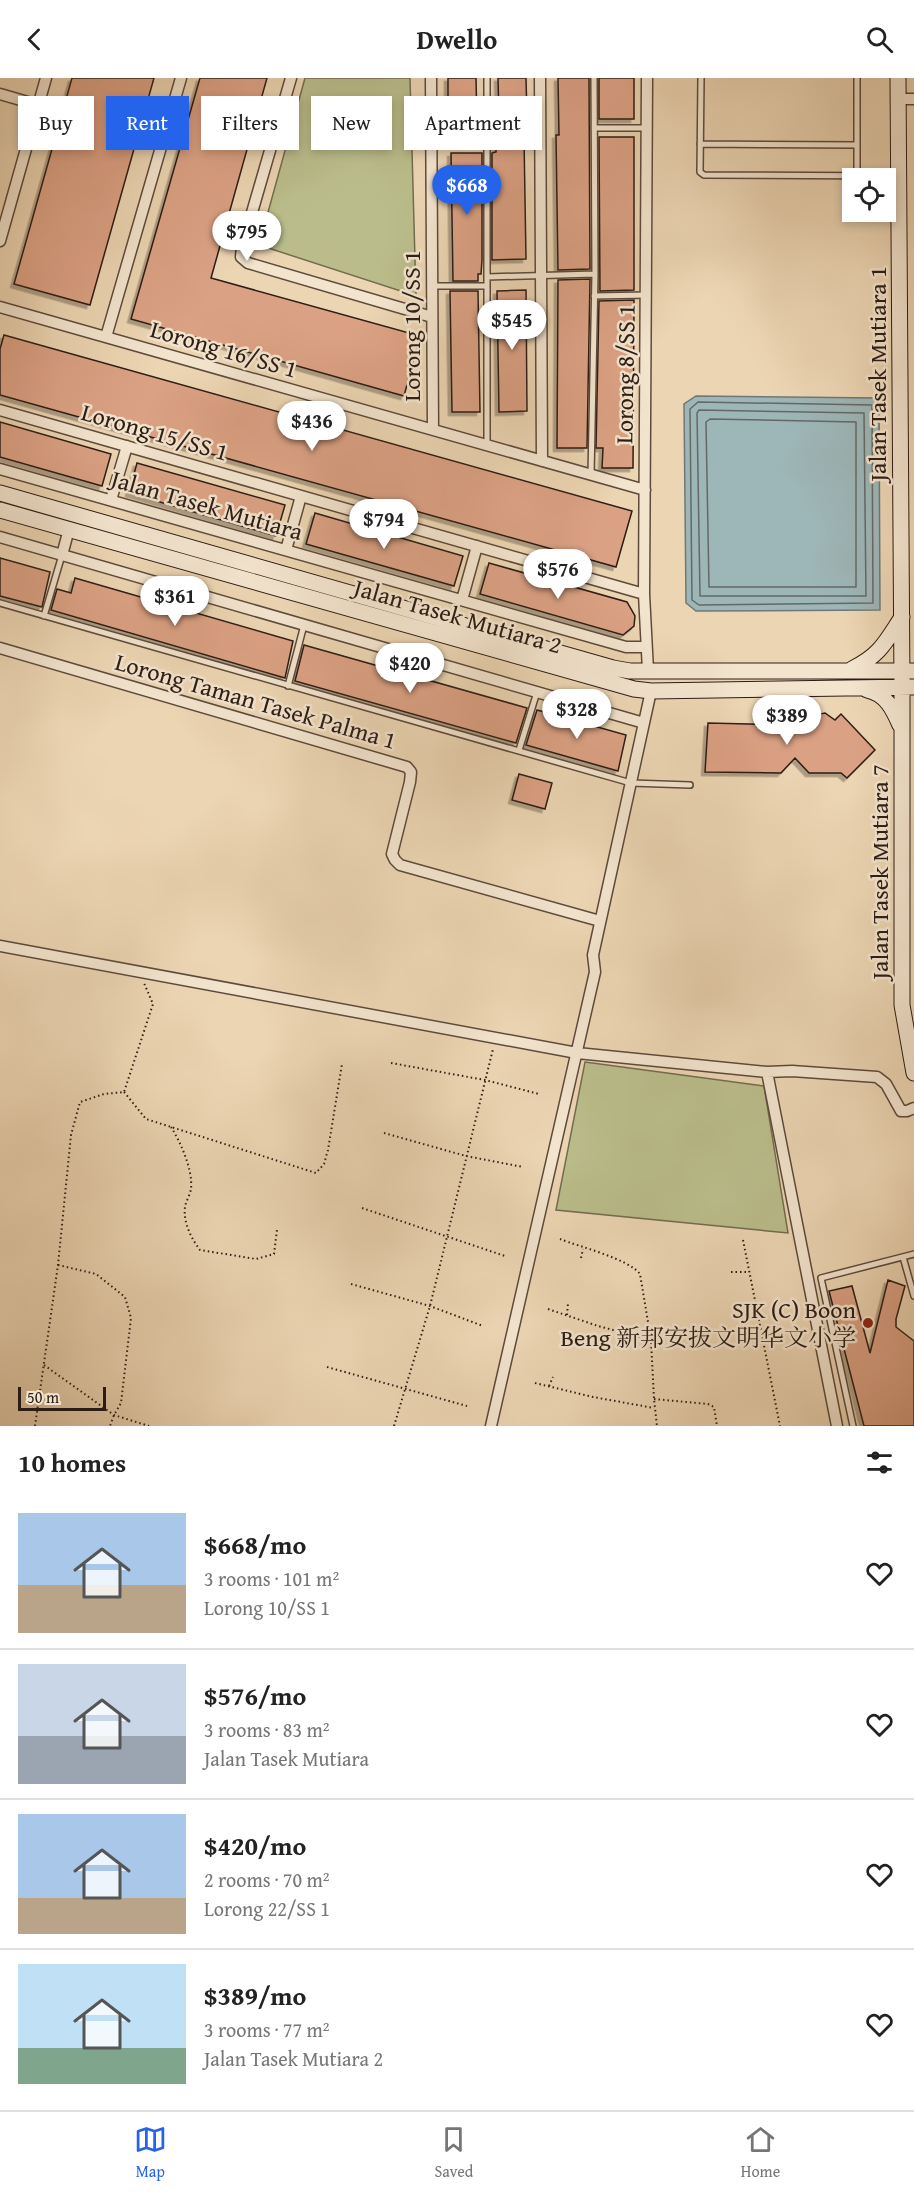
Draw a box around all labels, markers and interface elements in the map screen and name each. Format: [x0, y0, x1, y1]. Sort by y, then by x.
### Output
text: Dwello [417, 19, 497, 59]
icon: back [18, 23, 51, 56]
icon: search [863, 23, 896, 56]
chip: Buy [18, 96, 94, 150]
chip: Rent [106, 96, 189, 150]
chip: Filters [201, 96, 299, 150]
chip: New [311, 96, 392, 150]
chip: Apartment [404, 96, 542, 150]
pin: $668 [431, 165, 503, 216]
map controls [842, 168, 896, 222]
button: locate [842, 168, 896, 222]
text: $668 [446, 170, 488, 199]
pin: $795 [211, 211, 283, 262]
text: $795 [226, 216, 268, 245]
street label: Lorong 10/SS 1 [394, 250, 429, 402]
street label: Jalan Tasek Mutiara 1 [860, 267, 895, 484]
pin: $545 [476, 300, 548, 351]
street label: Lorong 8/SS 1 [606, 304, 644, 444]
text: $545 [491, 305, 533, 334]
street label: Lorong 16/SS 1 [147, 311, 301, 387]
street label: Lorong 15/SS 1 [78, 394, 232, 470]
pin: $436 [276, 401, 348, 452]
text: $436 [291, 406, 333, 435]
street label: Jalan Tasek Mutiara [104, 460, 308, 549]
pin: $794 [348, 499, 420, 550]
text: $794 [363, 504, 405, 533]
pin: $576 [522, 549, 594, 600]
text: $576 [537, 554, 579, 583]
street label: Jalan Tasek Mutiara 2 [347, 569, 566, 662]
pin: $361 [139, 576, 211, 627]
text: $361 [154, 581, 196, 610]
pin: $420 [374, 643, 446, 694]
street label: Lorong Taman Tasek Palma 1 [111, 644, 401, 758]
text: $420 [389, 648, 431, 677]
pin: $328 [541, 689, 613, 740]
text: $328 [556, 694, 598, 723]
pin: $389 [751, 695, 823, 746]
text: $389 [766, 700, 808, 729]
street label: Jalan Tasek Mutiara 7 [862, 765, 897, 982]
place label: SJK (C) Boon Beng 新邦安拔文明华文小学 [560, 1292, 857, 1355]
marker: SJK (C) Boon Beng 新邦安拔文明华文小学 [861, 1316, 875, 1330]
scale bar [18, 1384, 106, 1412]
text: 50 m [27, 1385, 59, 1409]
text: 10 homes [18, 1443, 126, 1482]
icon: filters [863, 1446, 896, 1479]
text: $668/mo [204, 1525, 306, 1564]
icon: home [66, 1537, 138, 1609]
icon: heart [863, 1557, 896, 1590]
text: 3 rooms · 101 m² [204, 1564, 339, 1593]
text: Lorong 10/SS 1 [204, 1593, 330, 1622]
text: $576/mo [204, 1676, 306, 1715]
icon: home [66, 1688, 138, 1760]
icon: heart [863, 1708, 896, 1741]
text: 3 rooms · 83 m² [204, 1715, 330, 1744]
text: Jalan Tasek Mutiara [204, 1744, 369, 1773]
text: $420/mo [204, 1826, 306, 1865]
icon: home [66, 1838, 138, 1910]
icon: heart [863, 1858, 896, 1891]
text: 2 rooms · 70 m² [204, 1865, 330, 1894]
text: Lorong 22/SS 1 [204, 1894, 330, 1923]
text: $389/mo [204, 1976, 306, 2015]
icon: home [66, 1988, 138, 2060]
icon: heart [863, 2008, 896, 2041]
text: 3 rooms · 77 m² [204, 2015, 330, 2044]
text: Jalan Tasek Mutiara 2 [204, 2044, 383, 2073]
tab: Map [134, 2123, 167, 2183]
tab: Saved [434, 2123, 473, 2183]
tab: Home [741, 2123, 780, 2183]

